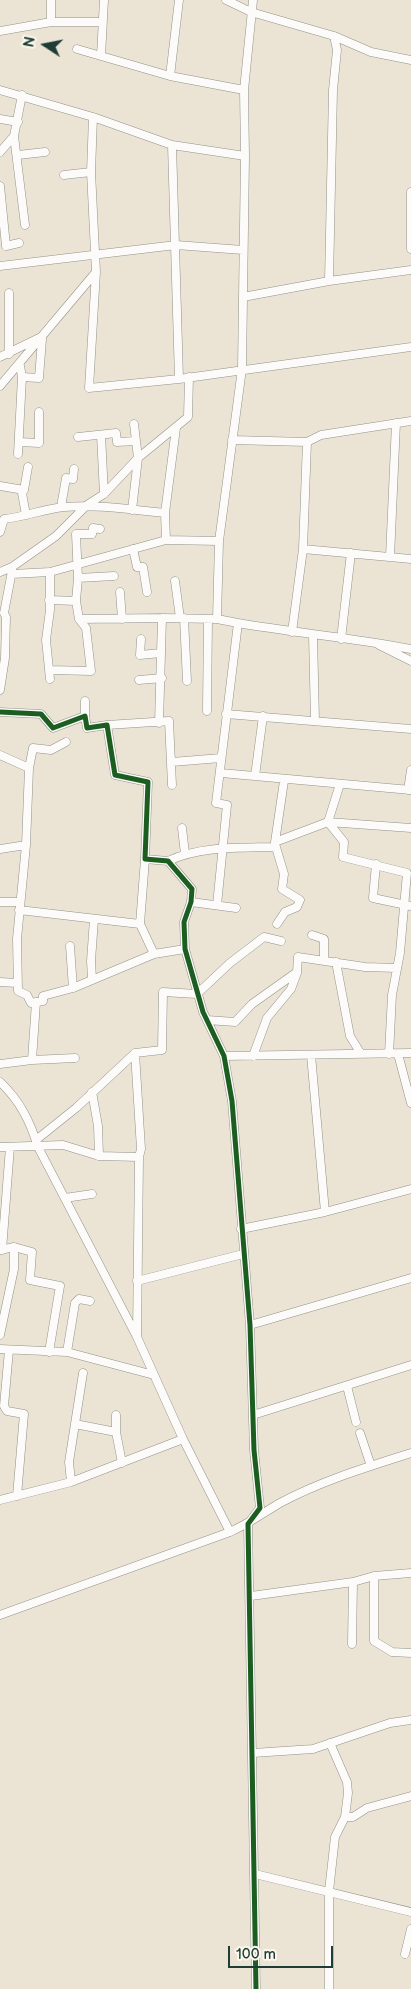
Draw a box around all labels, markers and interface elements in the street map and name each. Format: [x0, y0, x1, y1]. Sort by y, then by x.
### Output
north arrow [20, 20, 70, 70]
text: N [20, 35, 39, 49]
scale bar [231, 1936, 336, 1968]
text: 100 m [236, 1945, 276, 1964]

